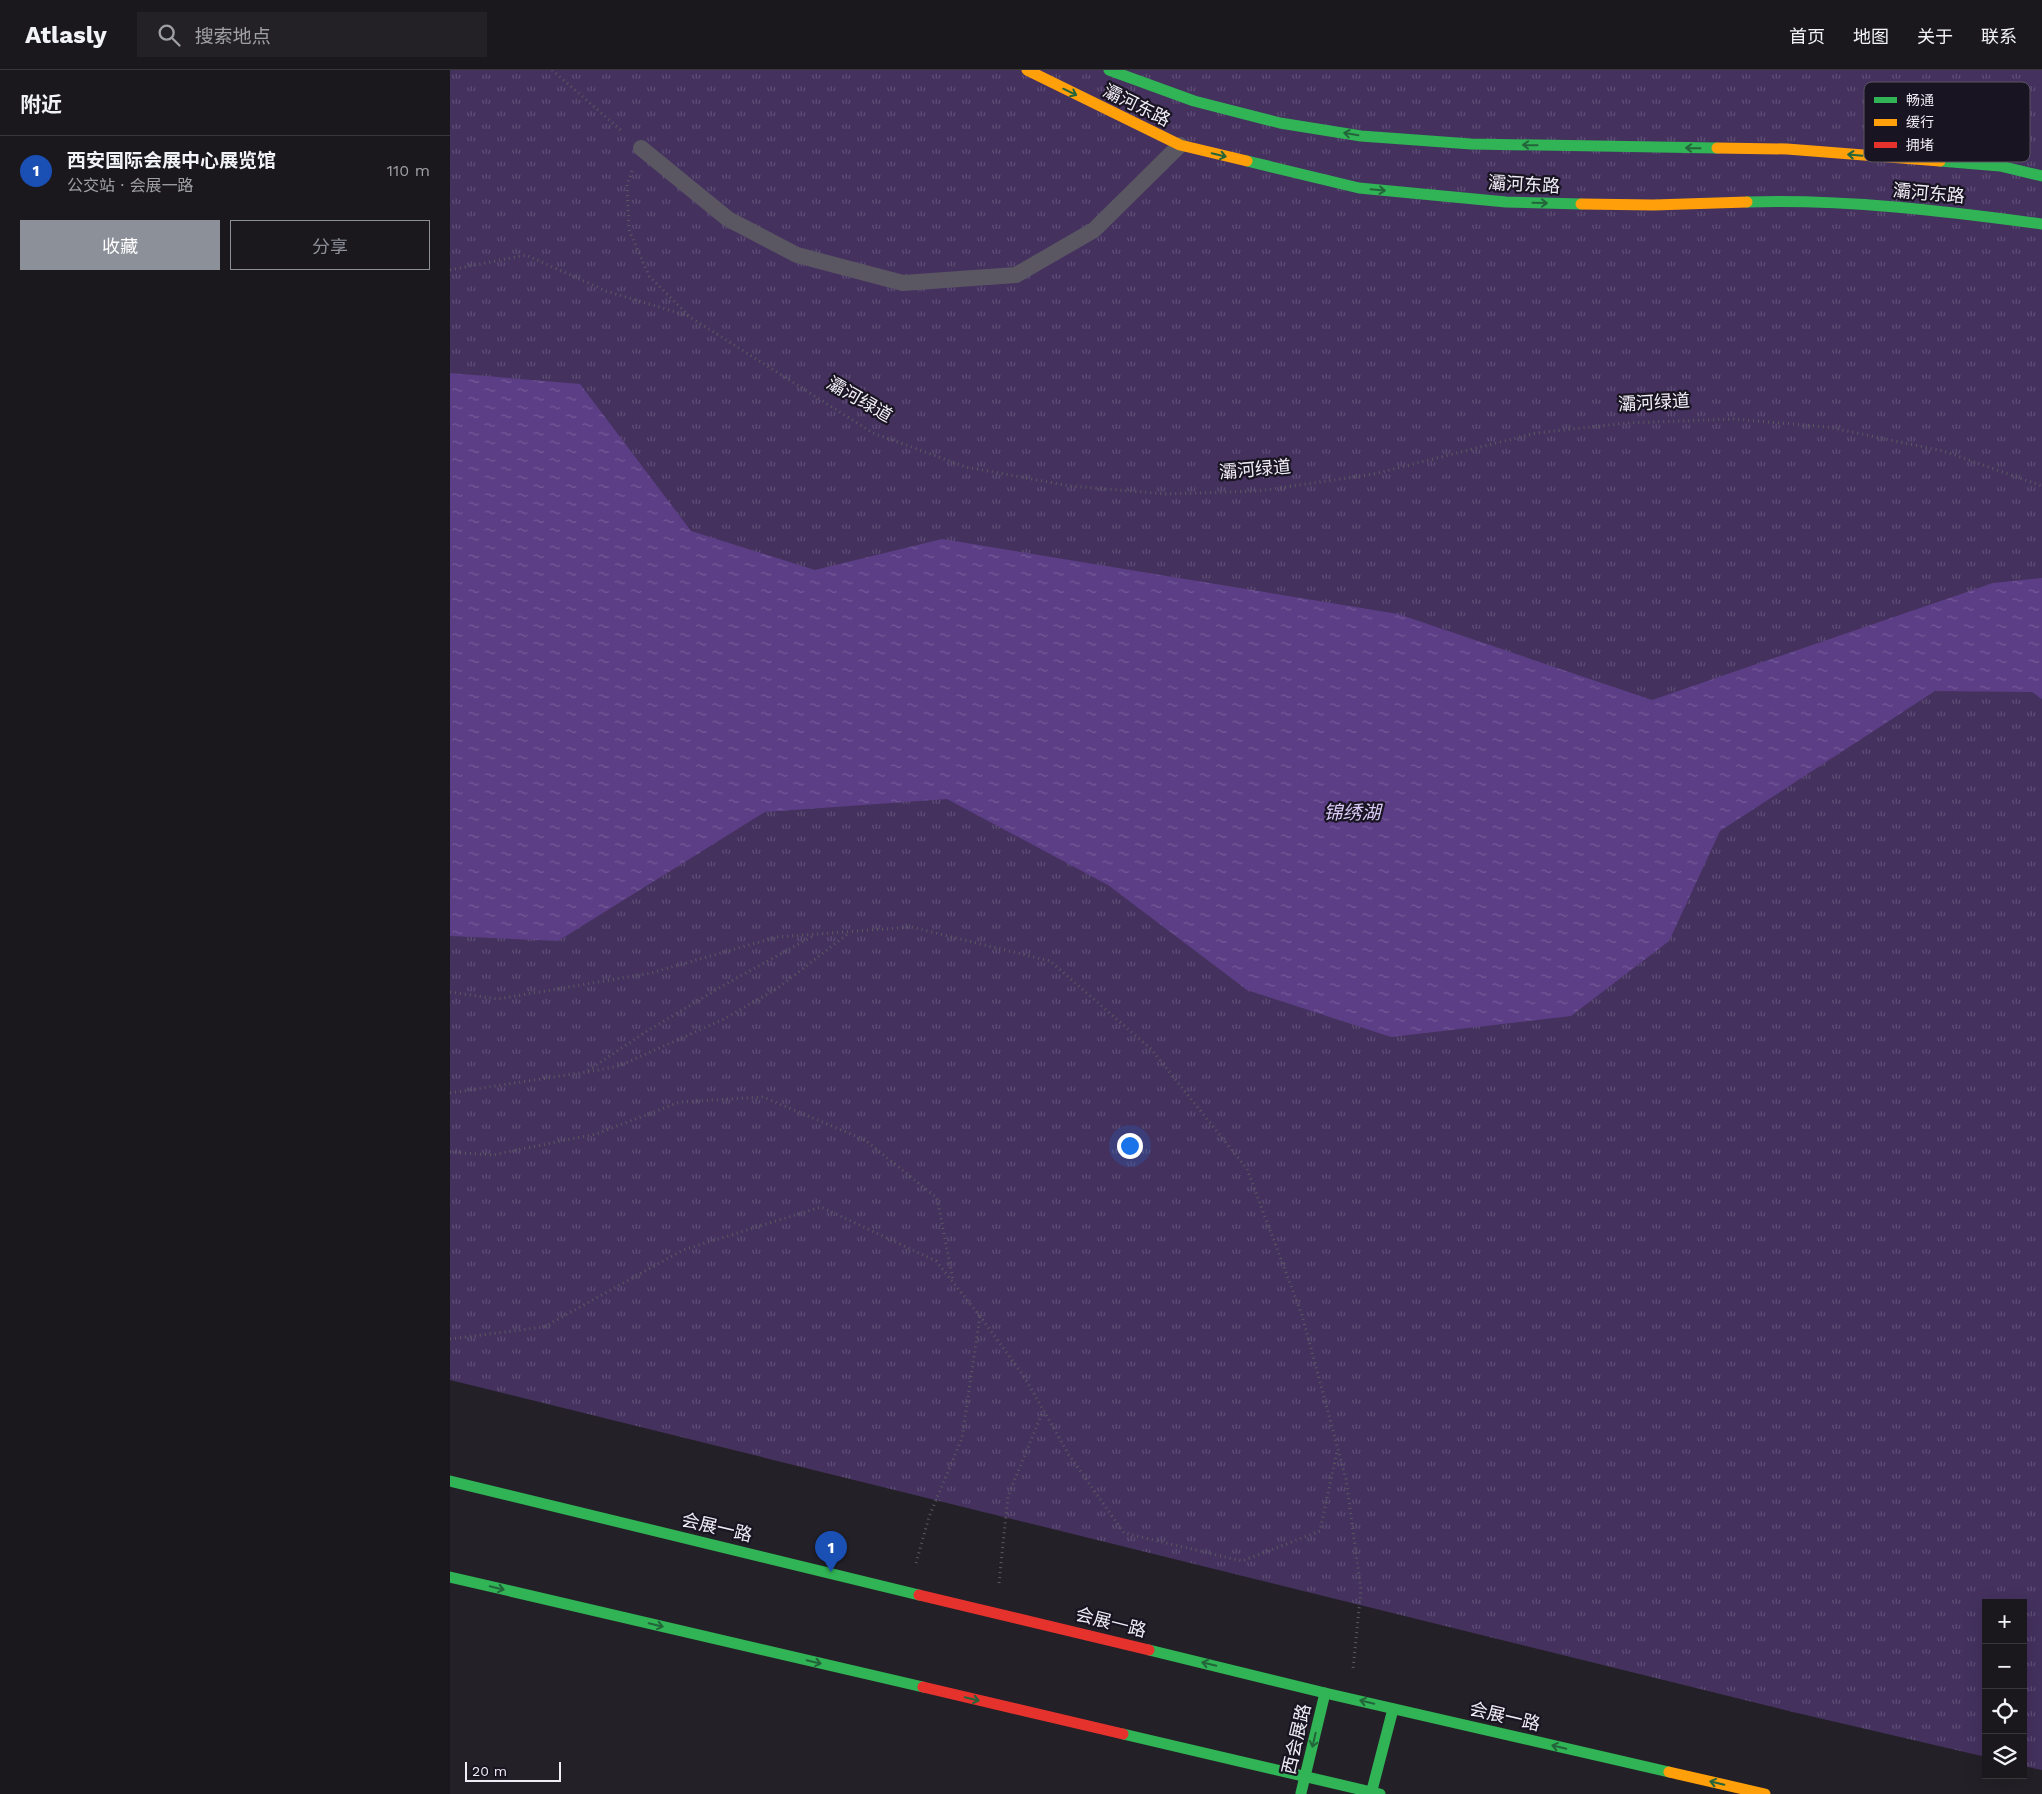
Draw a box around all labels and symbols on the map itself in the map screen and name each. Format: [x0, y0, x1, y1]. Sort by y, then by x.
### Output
street label: 灞河东路 [1100, 80, 1174, 130]
legend [1864, 82, 2030, 162]
one-way arrow [1062, 88, 1077, 97]
text: 畅通 [1906, 92, 1934, 108]
text: 缓行 [1906, 114, 1934, 130]
one-way arrow [1343, 129, 1359, 139]
text: 拥堵 [1906, 137, 1934, 153]
one-way arrow [1522, 140, 1538, 150]
one-way arrow [1685, 143, 1701, 152]
one-way arrow [1211, 150, 1227, 160]
one-way arrow [1847, 150, 1863, 159]
street label: 灞河东路 [1487, 172, 1561, 196]
street label: 灞河东路 [1892, 179, 1966, 207]
one-way arrow [1370, 185, 1386, 194]
one-way arrow [1531, 198, 1547, 207]
street label: 灞河绿道 [824, 372, 896, 426]
street label: 灞河绿道 [1617, 390, 1691, 414]
street label: 灞河绿道 [1218, 455, 1292, 483]
water label: 锦绣湖 [1323, 801, 1383, 824]
your location [1117, 1133, 1143, 1159]
street label: 会展一路 [680, 1509, 754, 1545]
pin: 1 [815, 1531, 847, 1572]
one-way arrow [489, 1584, 505, 1593]
street label: 会展一路 [1074, 1603, 1148, 1641]
one-way arrow [647, 1621, 663, 1630]
one-way arrow [805, 1658, 821, 1667]
one-way arrow [1201, 1659, 1217, 1668]
one-way arrow [964, 1695, 980, 1704]
one-way arrow [1359, 1697, 1375, 1706]
street label: 会展一路 [1468, 1698, 1542, 1734]
street label: 西会展路 [1278, 1702, 1314, 1776]
one-way arrow [1309, 1732, 1318, 1748]
one-way arrow [1551, 1742, 1567, 1751]
scale bar [465, 1759, 561, 1782]
one-way arrow [1710, 1778, 1726, 1787]

